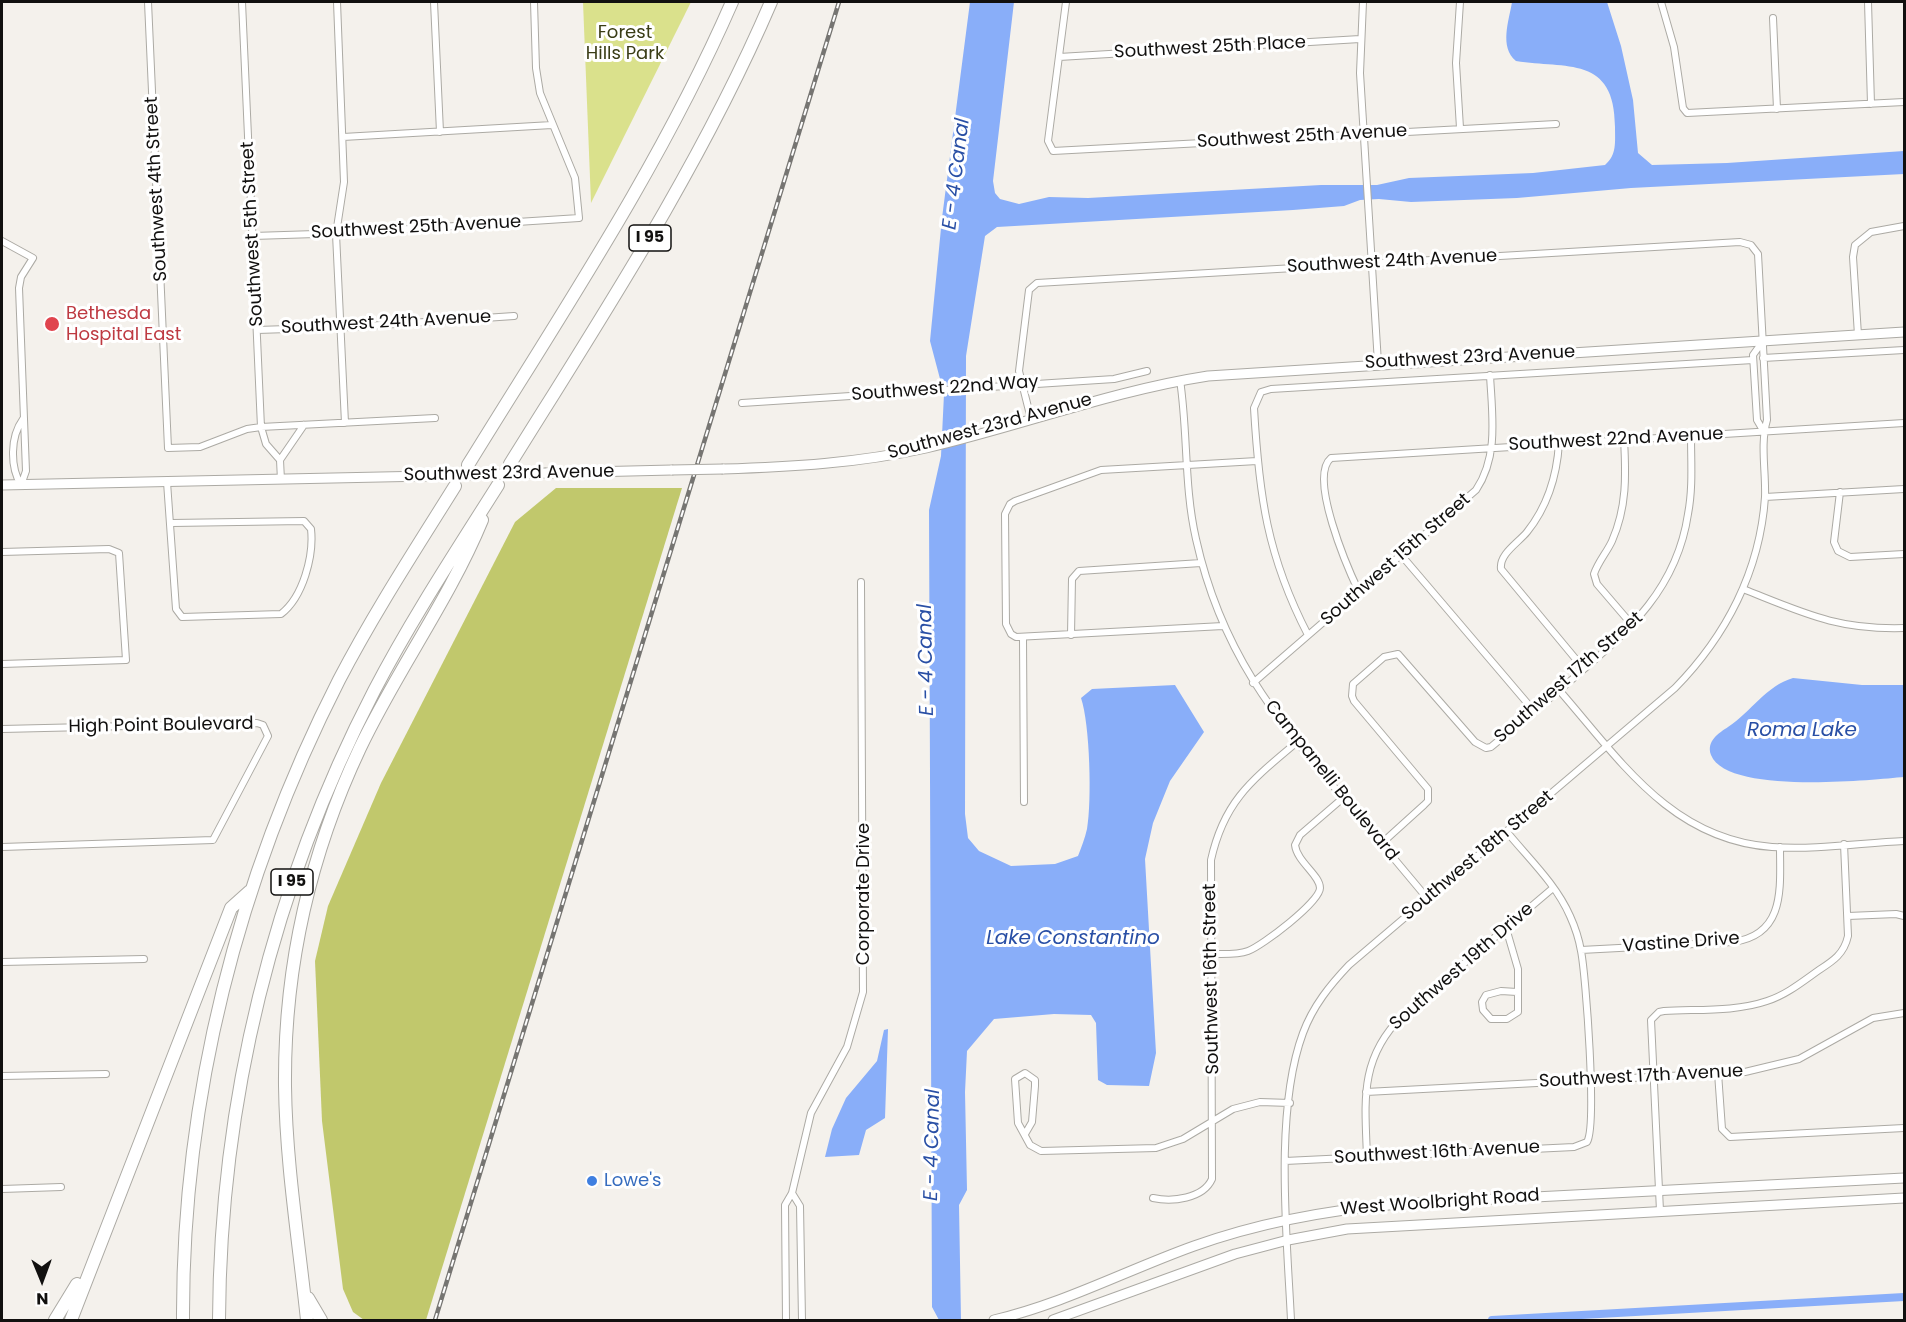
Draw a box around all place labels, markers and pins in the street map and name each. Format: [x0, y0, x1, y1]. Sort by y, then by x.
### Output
place label: Bethesda Hospital East [66, 303, 181, 346]
marker: Bethesda Hospital East [43, 315, 61, 333]
place label: Lowe's [604, 1170, 661, 1192]
marker: Lowe's [585, 1174, 599, 1188]

